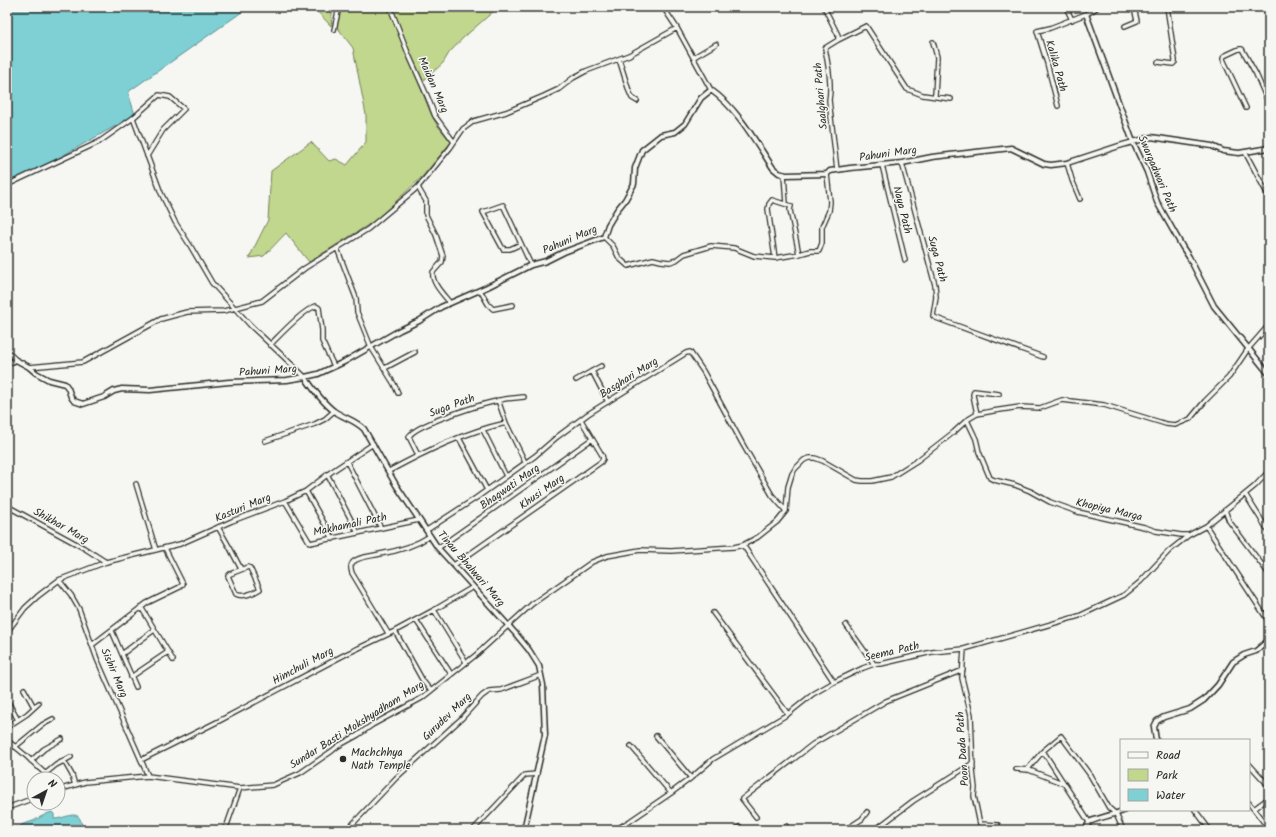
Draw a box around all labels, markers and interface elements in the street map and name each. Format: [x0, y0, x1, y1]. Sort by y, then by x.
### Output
street label: Kalika Path [1040, 38, 1072, 94]
street label: Maidan Marg [413, 54, 453, 116]
street label: Saalghari Path [809, 62, 833, 130]
street label: Swargadwari Path [1133, 133, 1181, 216]
street label: Pahuni Marg [858, 141, 918, 167]
street label: Naya Path [887, 184, 917, 236]
street label: Pahuni Marg [540, 220, 600, 260]
street label: Suga Path [922, 234, 952, 284]
street label: Basghari Marg [596, 353, 662, 403]
street label: Pahuni Marg [238, 360, 298, 382]
street label: Suga Path [427, 389, 477, 423]
street label: Bhagwati Marg [476, 460, 544, 514]
street label: Khusi Marg [515, 470, 569, 514]
street label: Kasturi Marg [212, 489, 274, 527]
street label: Khopiya Marga [1074, 494, 1144, 526]
street label: Shikhar Marg [30, 503, 92, 549]
street label: Makhamali Path [311, 508, 389, 542]
street label: Tinau Bhalwari Marg [433, 527, 509, 611]
street label: Seema Path [863, 637, 921, 667]
street label: Himchuli Marg [269, 642, 337, 690]
street label: Sishir Marg [95, 645, 133, 701]
street label: Sundar Basti Mokshyadham Marg [286, 676, 428, 774]
street label: Gurudev Marg [418, 689, 476, 745]
street label: Poon Dada Path [951, 711, 975, 787]
legend [1120, 739, 1250, 811]
place label: Machchhya Nath Temple [351, 744, 411, 775]
text: Road [1156, 746, 1181, 765]
marker: Machchhya Nath Temple [338, 754, 348, 764]
text: Park [1156, 766, 1178, 785]
north arrow [26, 771, 66, 811]
text: N [43, 775, 60, 793]
text: Water [1156, 786, 1186, 805]

